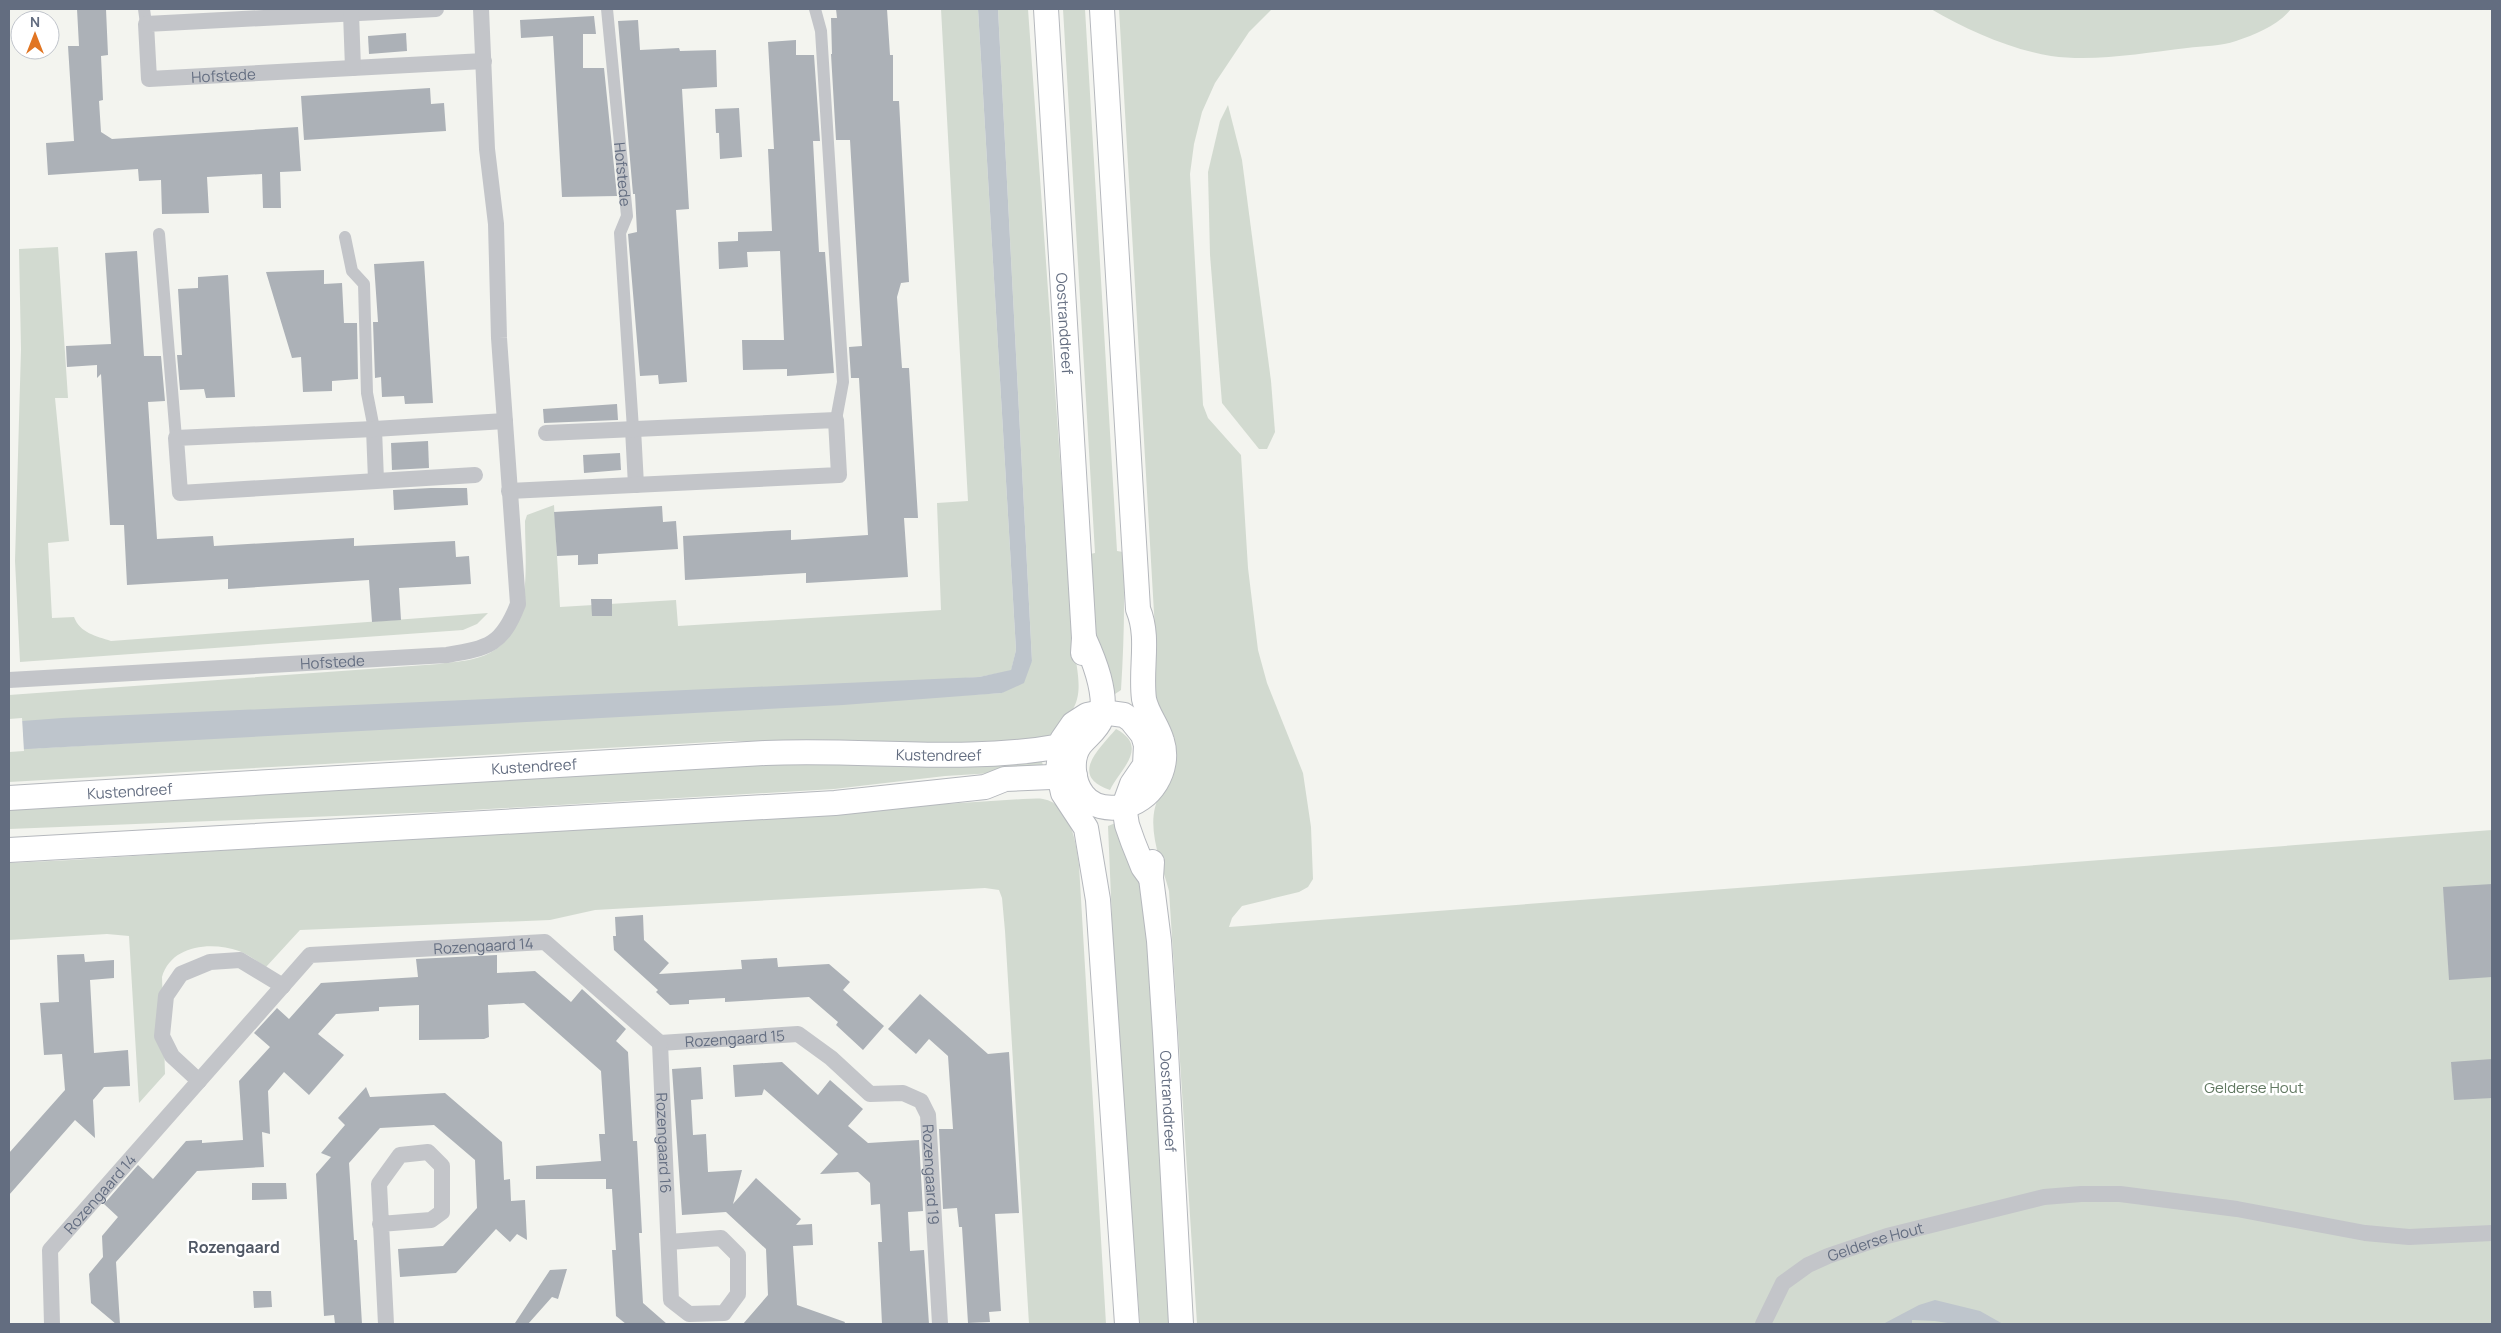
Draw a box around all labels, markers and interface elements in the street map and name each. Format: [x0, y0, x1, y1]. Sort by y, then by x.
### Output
north arrow [10, 10, 60, 60]
text: N [30, 12, 40, 31]
street label: Hofstede [191, 63, 256, 87]
street label: Hofstede [609, 141, 637, 208]
street label: Oostranddreef [1051, 272, 1079, 376]
street label: Hofstede [300, 649, 366, 674]
street label: Kustendreef [896, 743, 982, 765]
street label: Kustendreef [491, 753, 578, 779]
street label: Kustendreef [87, 778, 174, 804]
street label: Rozengaard 14 [433, 932, 534, 959]
street label: Rozengaard 15 [684, 1024, 785, 1052]
street label: Oostranddreef [1155, 1050, 1182, 1153]
park label: Gelderse Hout [2204, 1077, 2304, 1098]
street label: Rozengaard 16 [652, 1092, 677, 1194]
street label: Rozengaard 19 [918, 1123, 945, 1225]
street label: Rozengaard 14 [59, 1149, 141, 1238]
street label: Gelderse Hout [1825, 1217, 1925, 1266]
district label: Rozengaard [188, 1236, 280, 1258]

